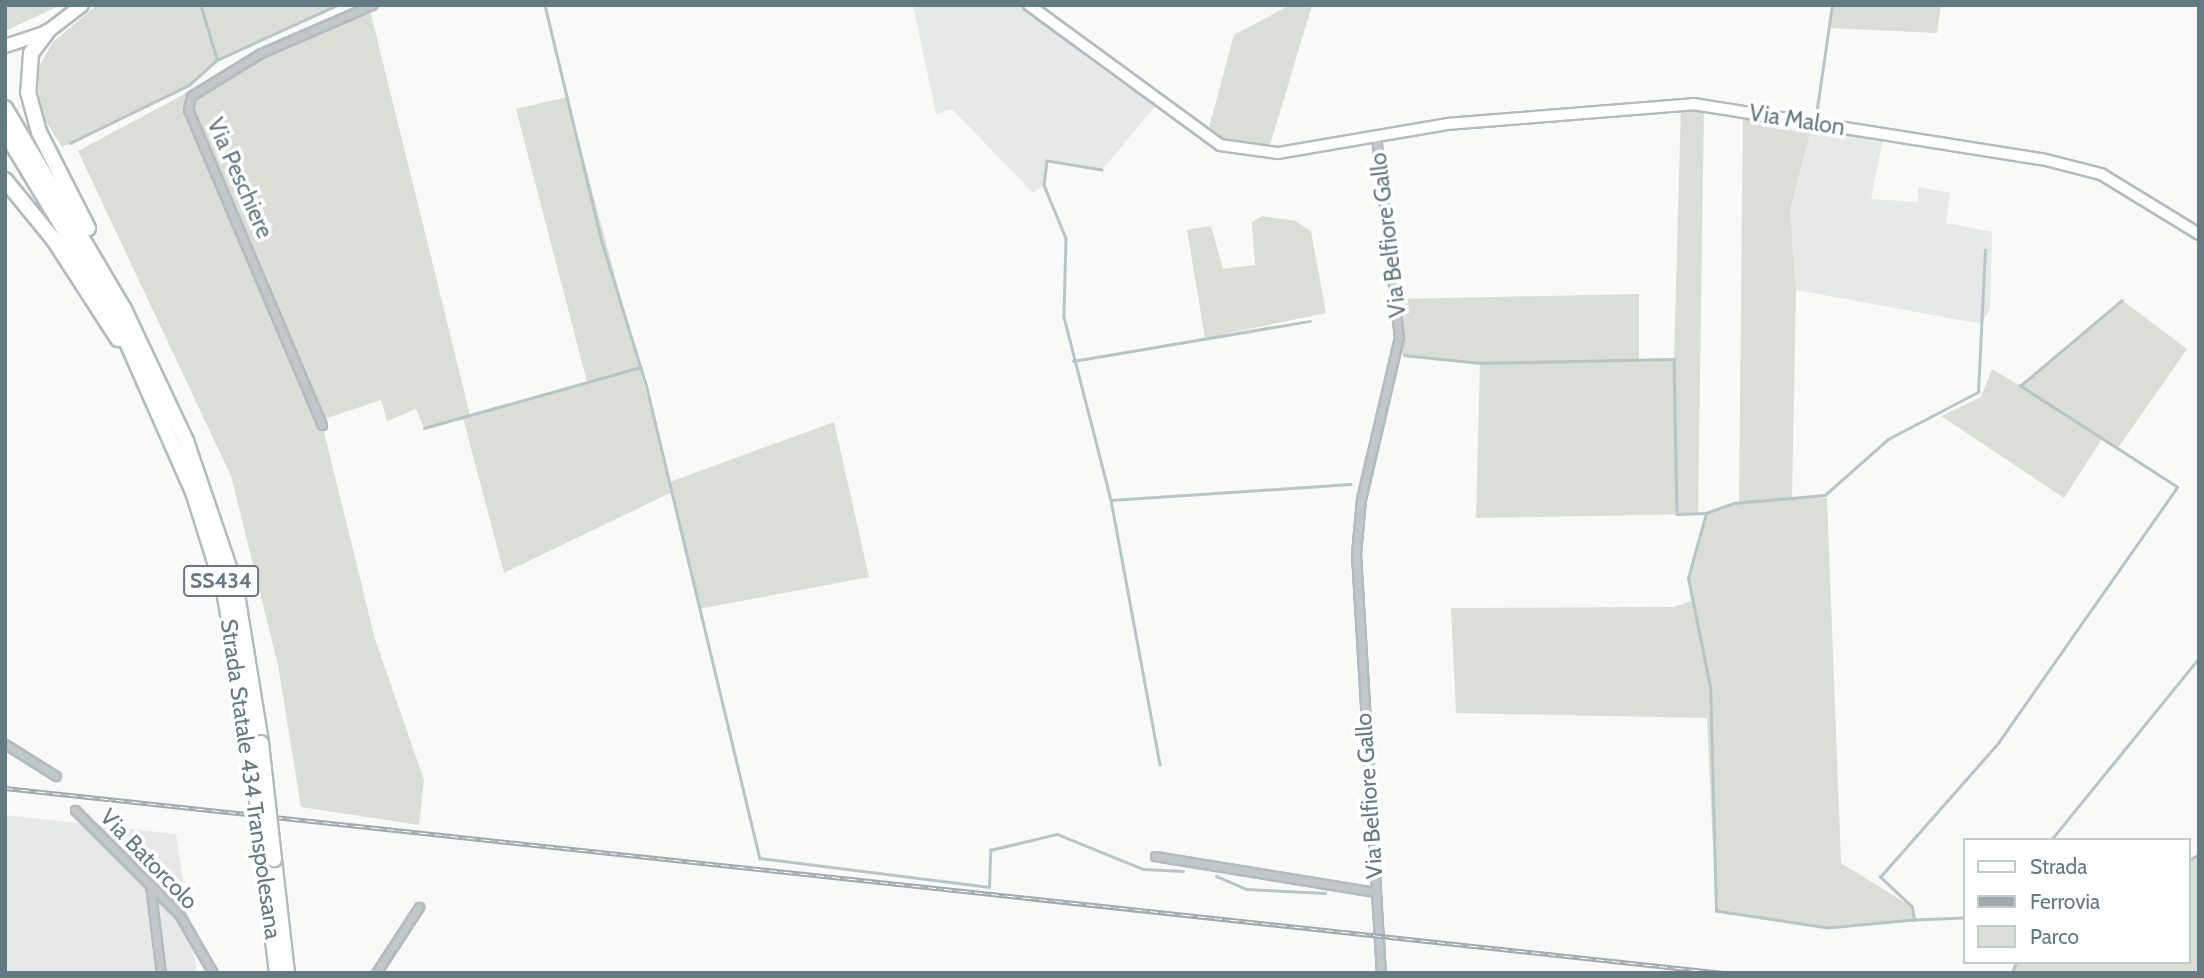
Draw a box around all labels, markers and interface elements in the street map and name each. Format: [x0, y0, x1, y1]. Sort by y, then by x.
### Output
street label: Via Malon [1747, 99, 1847, 141]
street label: Via Peschiere [201, 114, 279, 242]
street label: Via Belfiore Gallo [1364, 151, 1412, 319]
road number: SS434 [182, 564, 260, 598]
street label: Strada Statale 434 Transpolesana [215, 617, 287, 941]
street label: Via Belfiore Gallo [1349, 712, 1389, 880]
street label: Via Batorcolo [94, 803, 204, 915]
legend [1962, 838, 2190, 964]
text: Strada [2030, 854, 2087, 879]
text: Ferrovia [2030, 889, 2100, 914]
text: Parco [2030, 924, 2079, 949]

